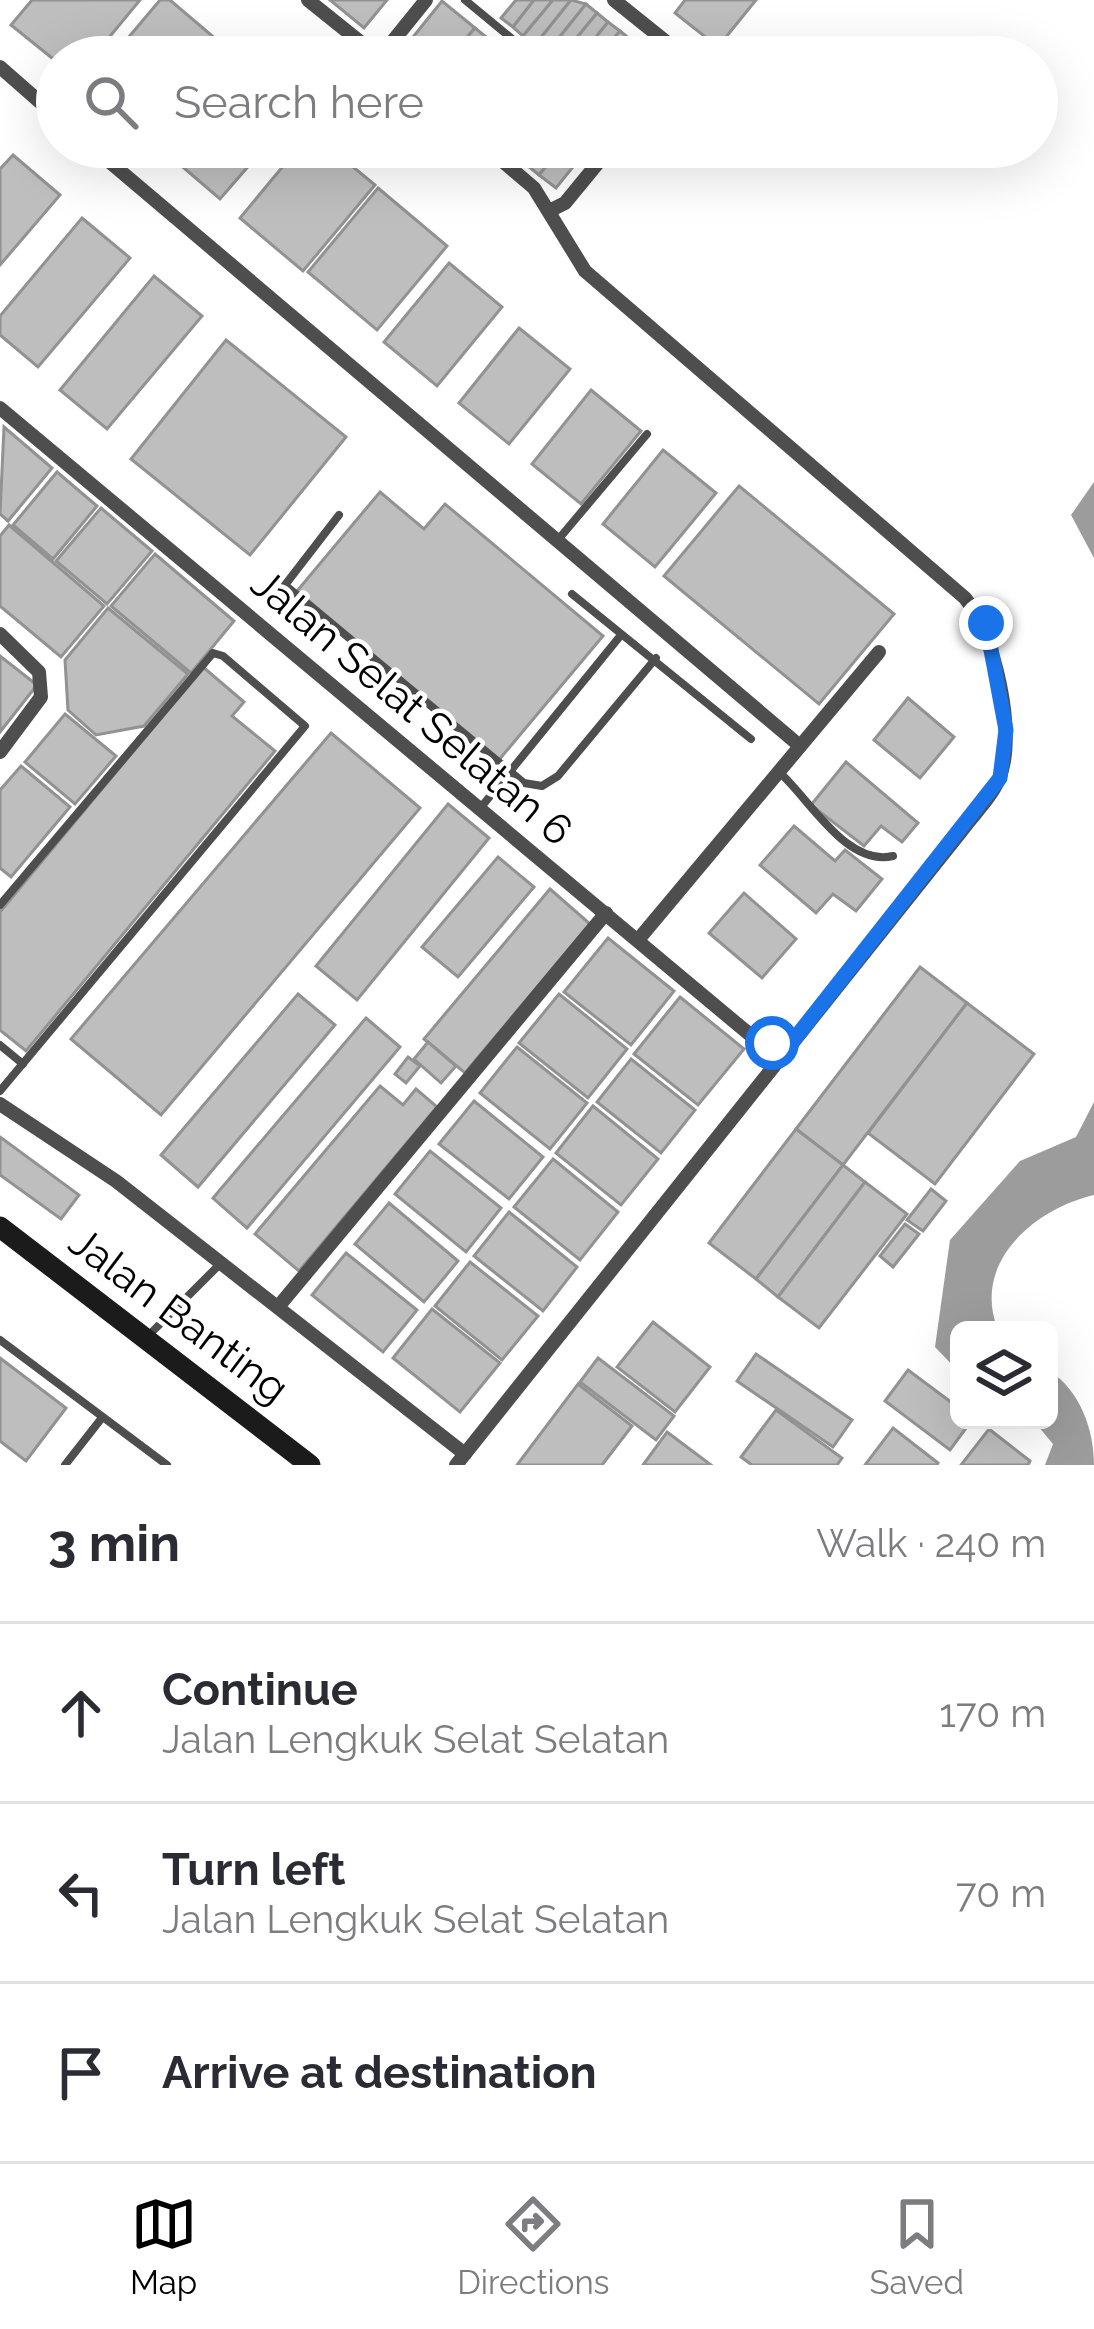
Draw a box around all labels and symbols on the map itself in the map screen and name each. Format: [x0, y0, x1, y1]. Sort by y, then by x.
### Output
street label: Jalan Selat Selatan 6 [242, 559, 582, 855]
route end [959, 596, 1013, 650]
route start [745, 1016, 799, 1070]
street label: Jalan Banting [60, 1217, 298, 1413]

